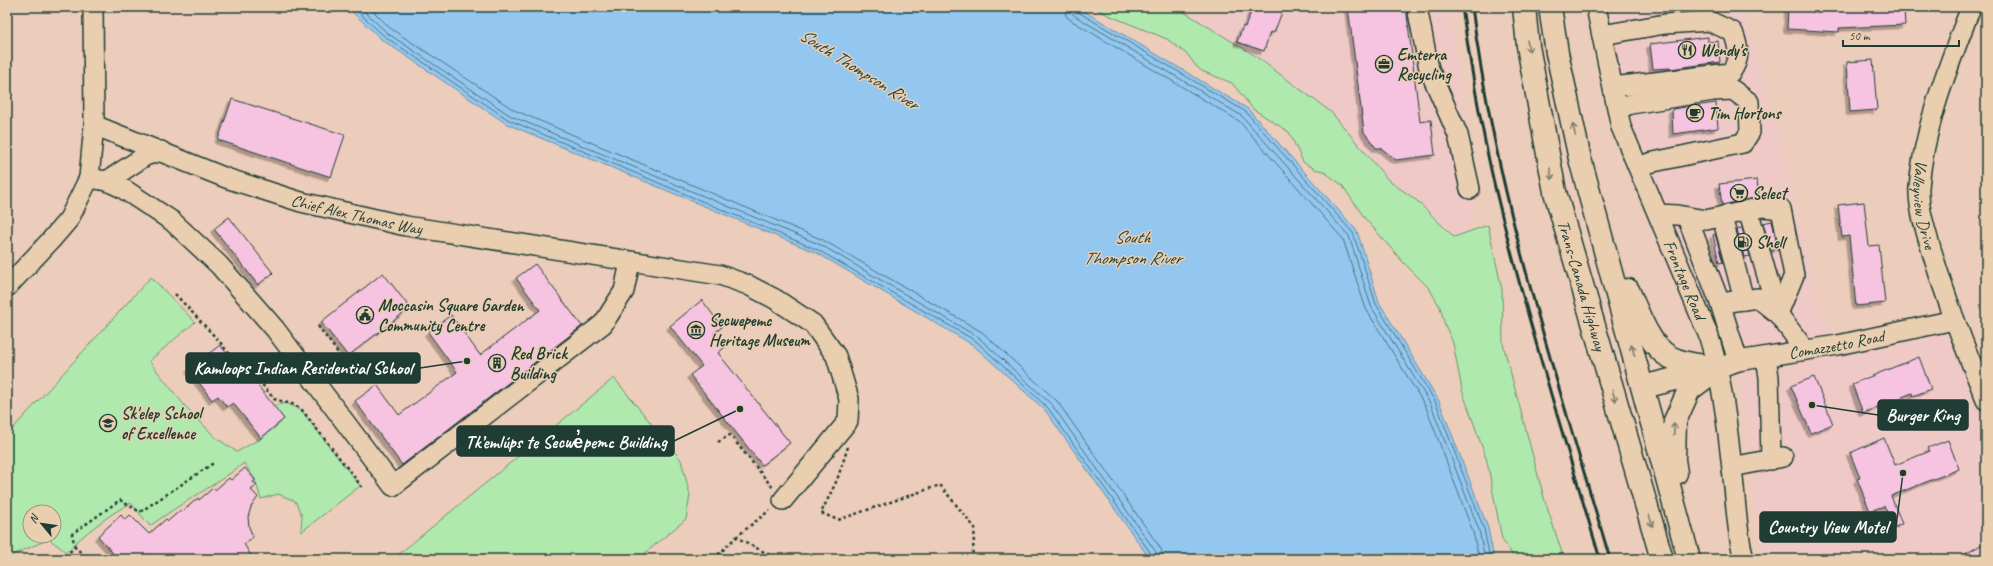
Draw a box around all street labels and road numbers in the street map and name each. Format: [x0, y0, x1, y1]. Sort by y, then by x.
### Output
street label: Valleyview Drive [1908, 159, 1941, 253]
street label: Chief Alex Thomas Way [288, 190, 425, 240]
street label: Trans-Canada Highway [1553, 218, 1611, 354]
street label: Frontage Road [1659, 237, 1712, 326]
street label: Comazzetto Road [1787, 325, 1888, 364]

